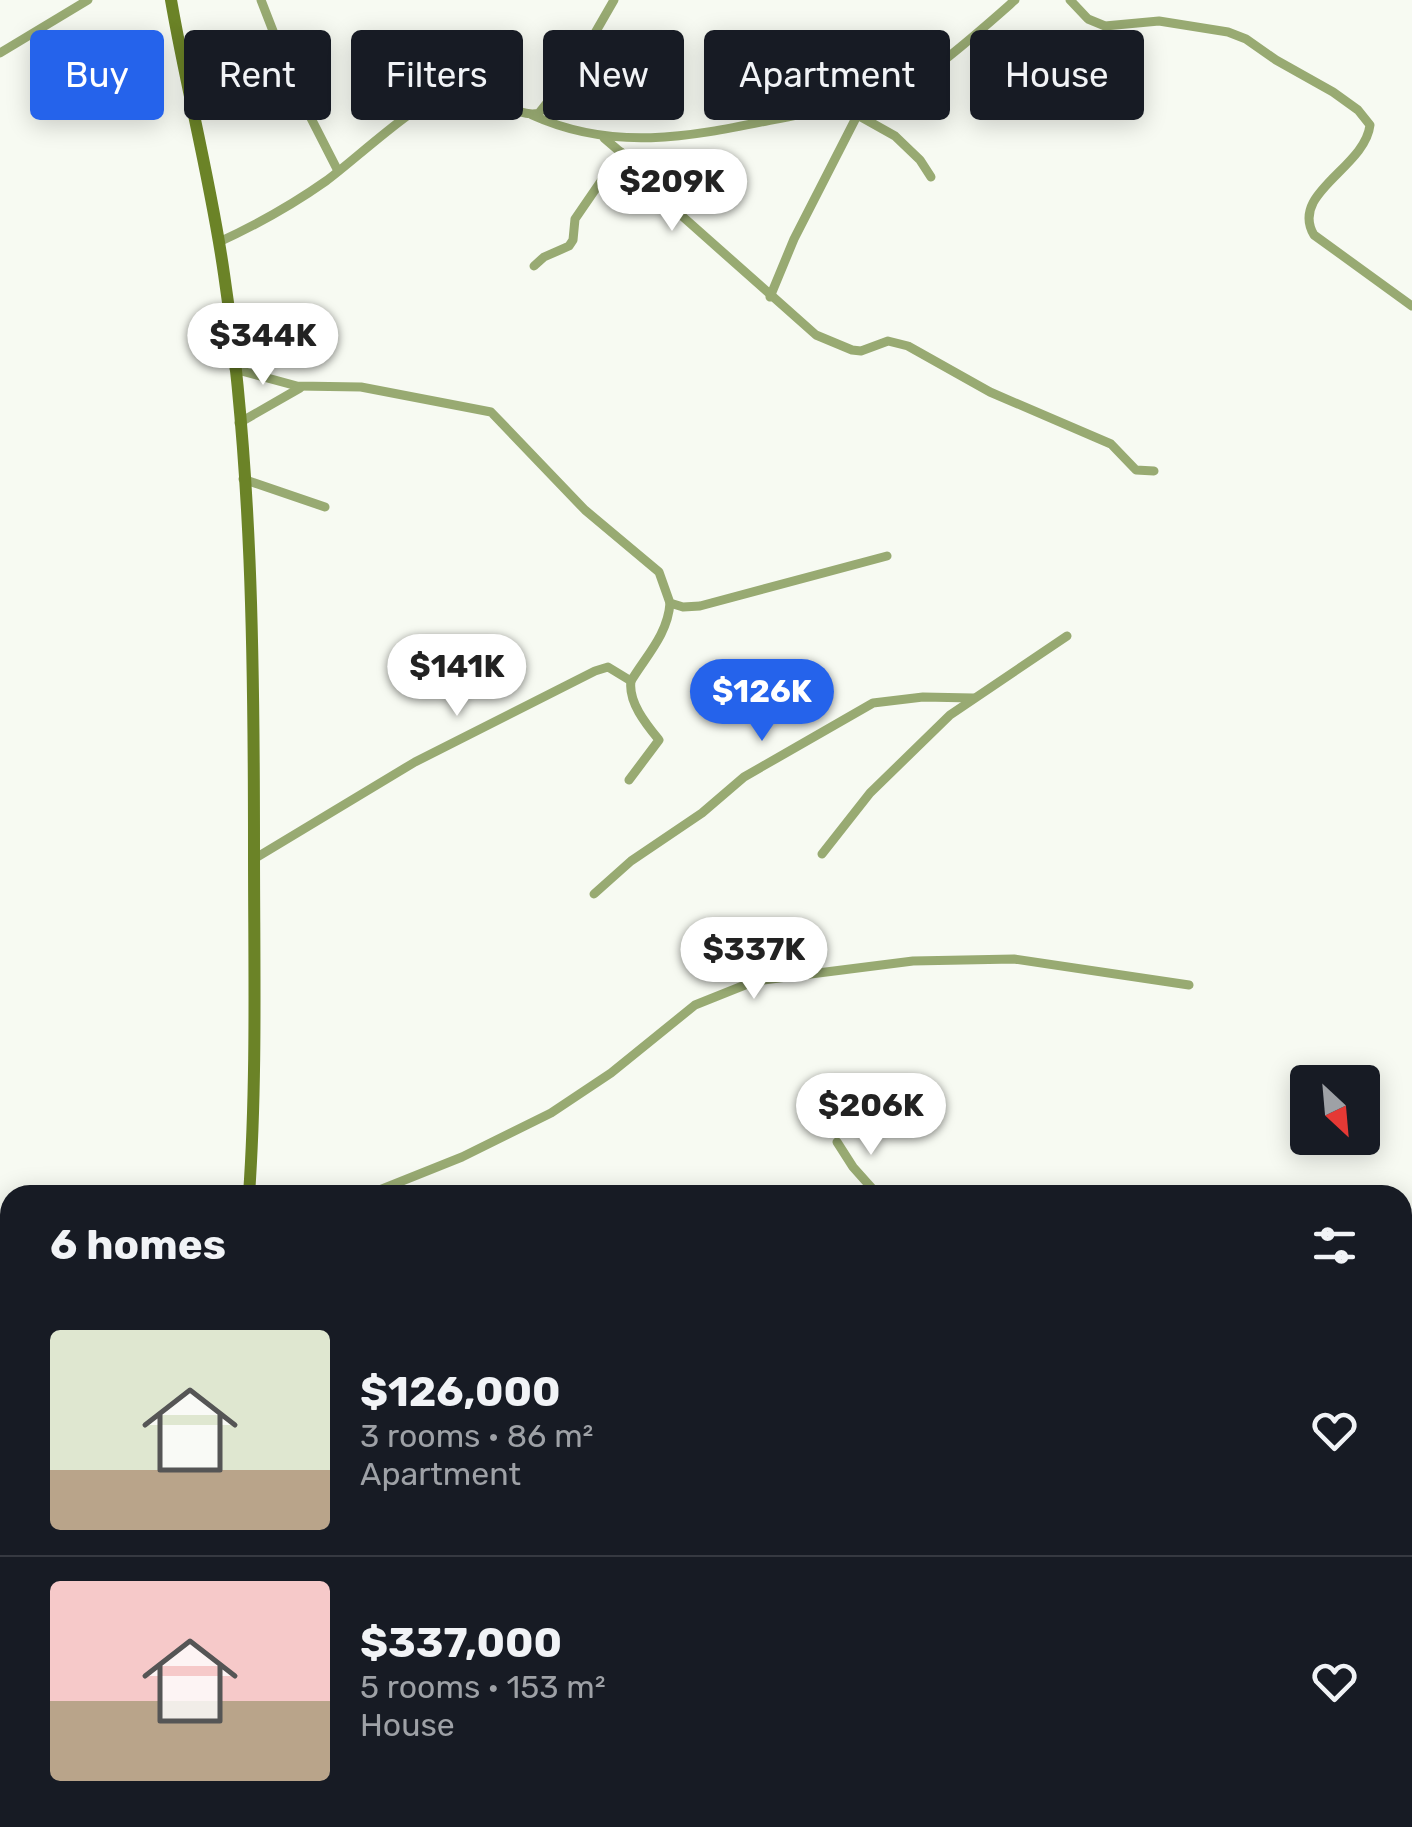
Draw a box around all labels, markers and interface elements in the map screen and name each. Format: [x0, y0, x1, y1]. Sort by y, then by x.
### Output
chip: Buy [30, 30, 164, 120]
chip: Rent [184, 30, 331, 120]
chip: Filters [351, 30, 523, 120]
chip: New [543, 30, 684, 120]
chip: Apartment [704, 30, 950, 120]
chip: House [970, 30, 1144, 120]
pin: $209K [602, 149, 742, 234]
text: $209K [619, 162, 725, 200]
pin: $344K [193, 303, 333, 388]
text: $344K [209, 316, 317, 354]
pin: $141K [387, 634, 527, 719]
text: $141K [409, 647, 505, 685]
pin: $126K [692, 659, 832, 744]
text: $126K [712, 672, 812, 710]
pin: $337K [684, 917, 824, 1002]
text: $337K [702, 930, 806, 968]
north arrow [1290, 1065, 1380, 1155]
map controls [1290, 1065, 1380, 1155]
pin: $206K [801, 1073, 941, 1158]
text: $206K [818, 1086, 924, 1124]
icon: filters [1307, 1218, 1362, 1273]
text: 6 homes [50, 1220, 226, 1270]
text: $126,000 [360, 1367, 561, 1417]
icon: home [130, 1370, 250, 1490]
icon: heart [1307, 1403, 1362, 1458]
text: 3 rooms · 86 m² [360, 1417, 594, 1455]
text: Apartment [360, 1455, 521, 1493]
text: $337,000 [360, 1618, 562, 1668]
icon: home [130, 1621, 250, 1741]
icon: heart [1307, 1654, 1362, 1709]
text: 5 rooms · 153 m² [360, 1668, 606, 1706]
text: House [360, 1706, 455, 1744]

